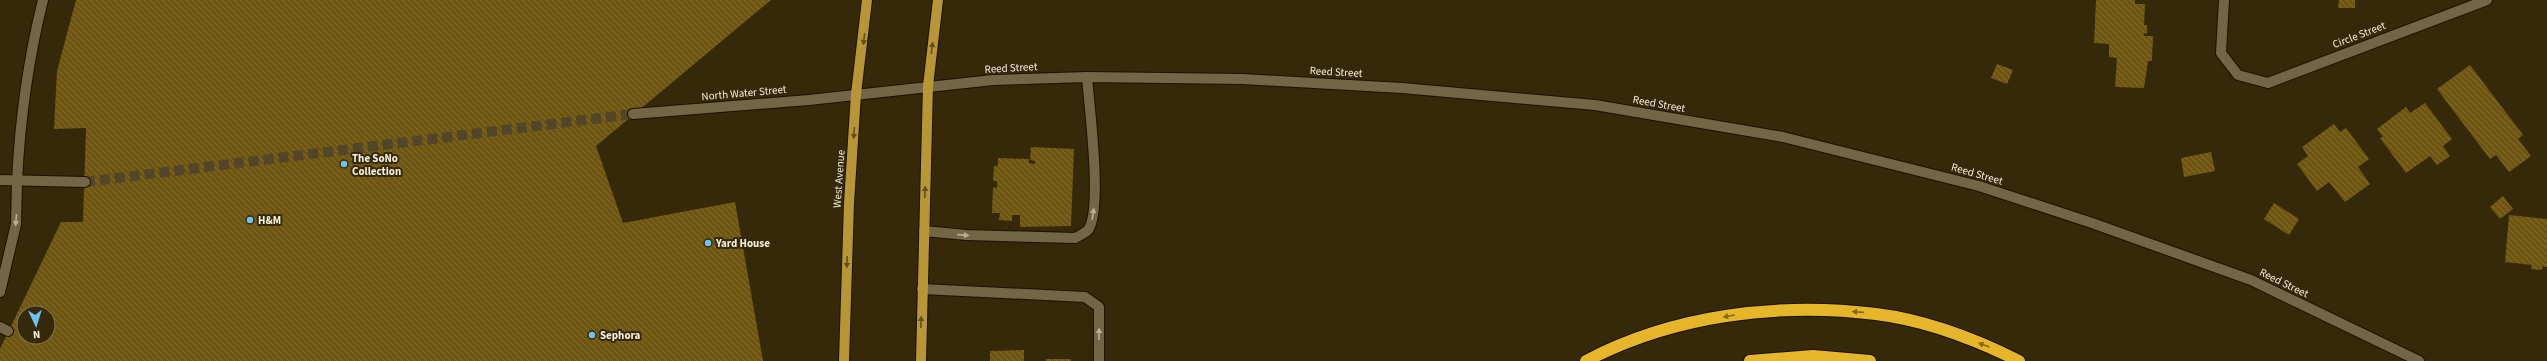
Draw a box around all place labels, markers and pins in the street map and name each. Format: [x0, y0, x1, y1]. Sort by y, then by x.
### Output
place label: The SoNo Collection [352, 151, 401, 179]
marker: The SoNo Collection [339, 159, 349, 169]
place label: H&M [258, 213, 281, 228]
marker: H&M [245, 215, 255, 225]
place label: Yard House [715, 236, 770, 251]
marker: Yard House [703, 238, 713, 248]
place label: Sephora [600, 328, 641, 343]
marker: Sephora [587, 330, 597, 340]

